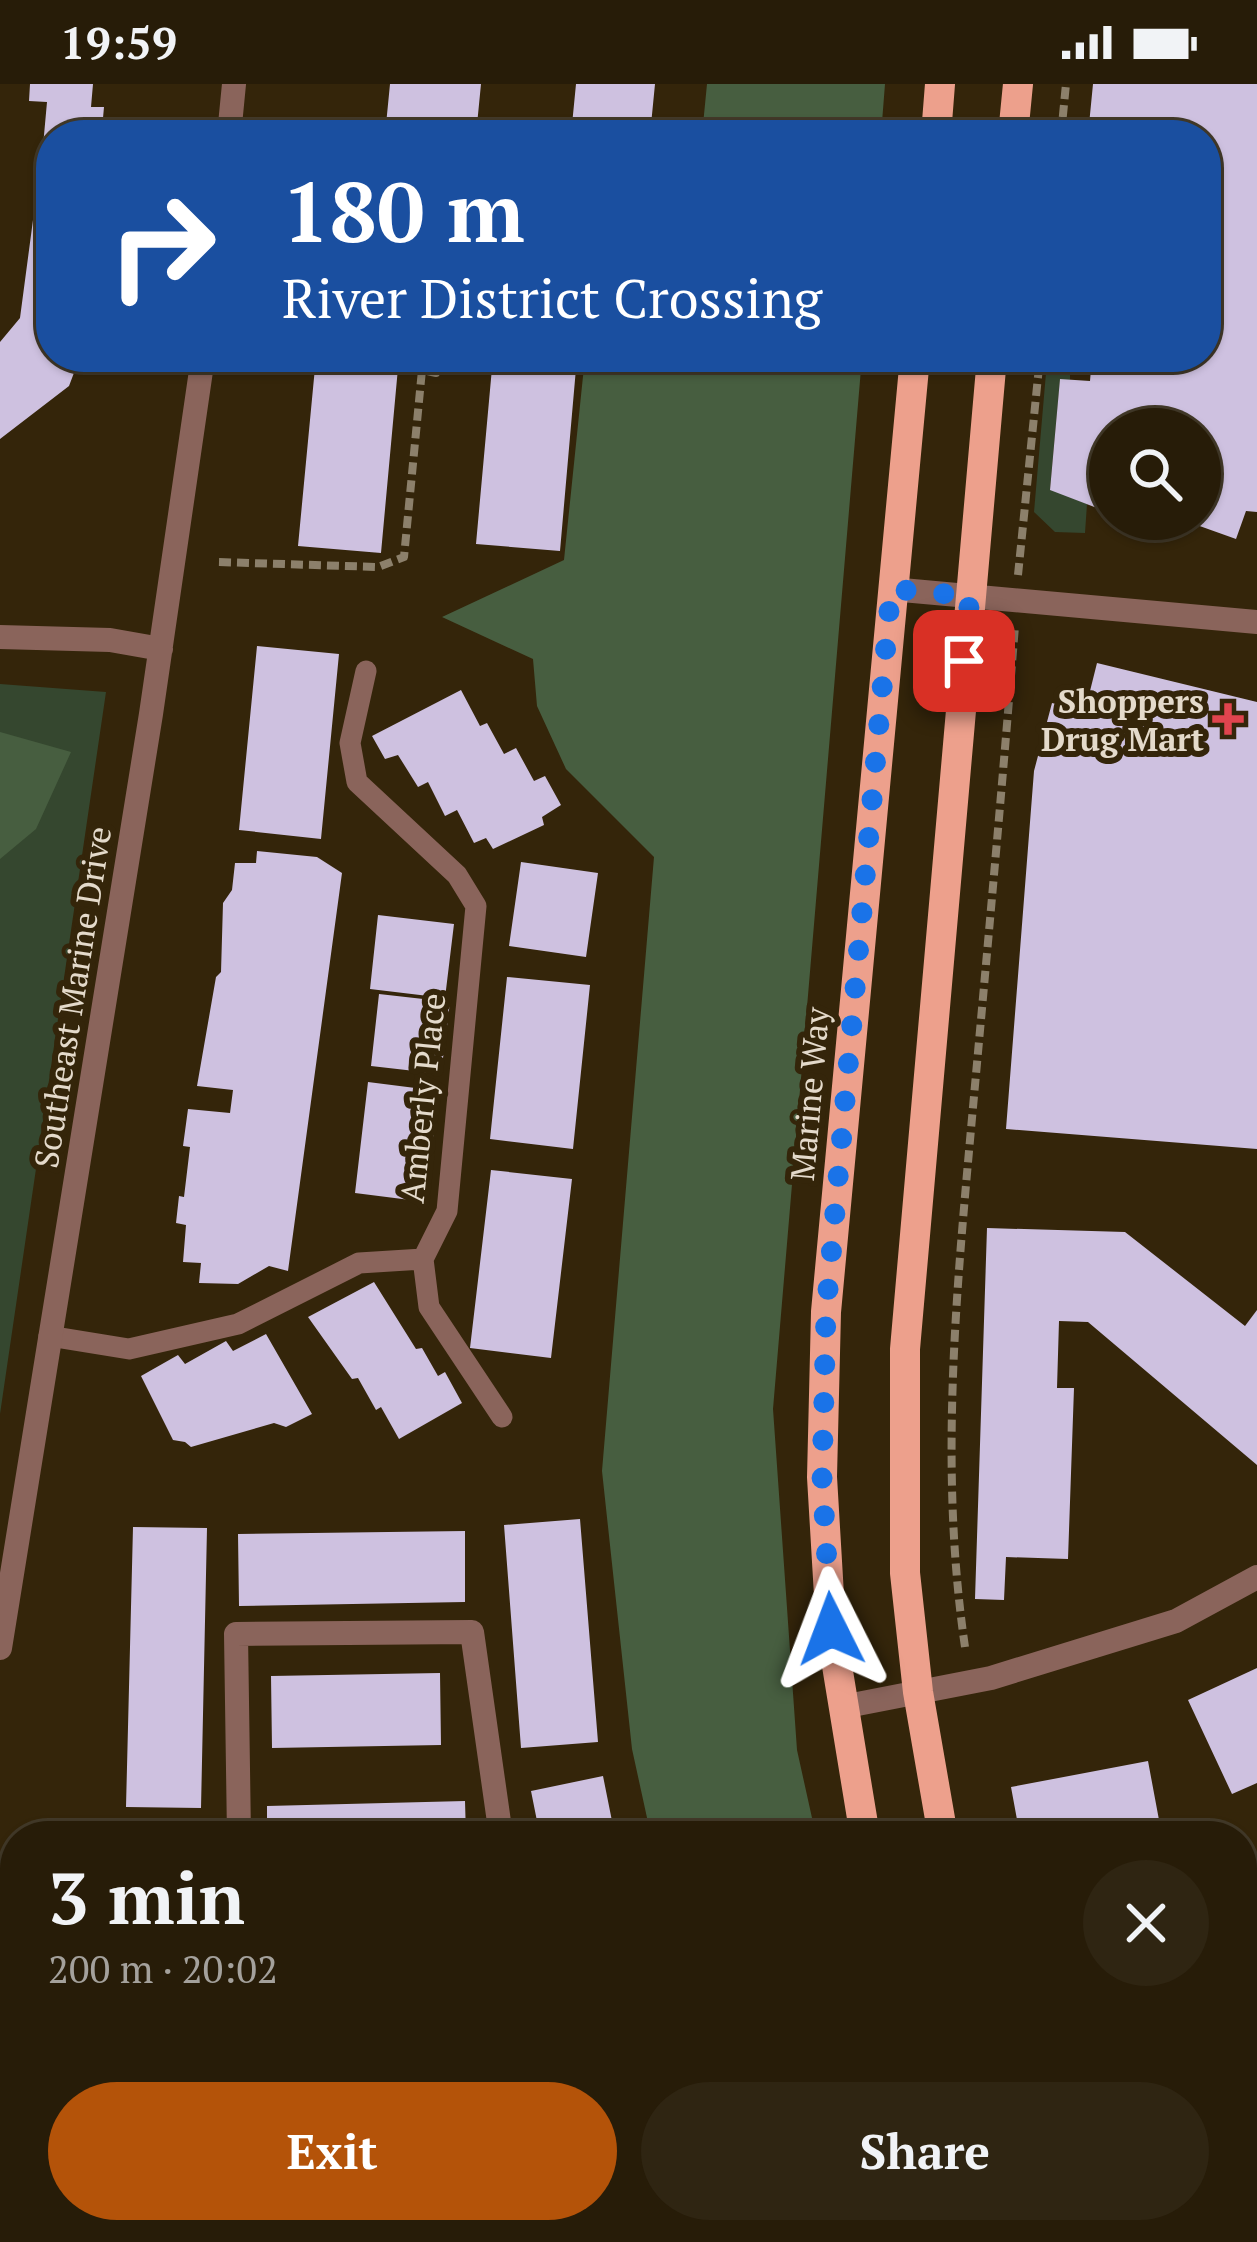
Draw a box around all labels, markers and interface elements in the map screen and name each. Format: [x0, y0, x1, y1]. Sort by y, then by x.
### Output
text: 19:59 [60, 12, 177, 72]
text: 180 m [282, 155, 525, 266]
icon: right [84, 168, 240, 324]
text: River District Crossing [282, 262, 822, 333]
map controls [1089, 408, 1221, 540]
button: search [1089, 408, 1221, 540]
pin [913, 610, 1015, 712]
icon: arrive [931, 628, 997, 694]
place label: Shoppers Drug Mart [1041, 679, 1204, 760]
marker: Shoppers Drug Mart [1215, 706, 1241, 732]
street label: Southeast Marine Drive [24, 823, 120, 1171]
street label: Amberly Place [390, 991, 454, 1205]
street label: Marine Way [780, 1004, 838, 1183]
position arrow [768, 1566, 894, 1692]
text: 3 min [48, 1849, 245, 1945]
button: close [1083, 1860, 1209, 1986]
text: 200 m · 20:02 [48, 1942, 278, 1994]
button: Exit [48, 2082, 617, 2220]
button: Share [641, 2082, 1209, 2220]

